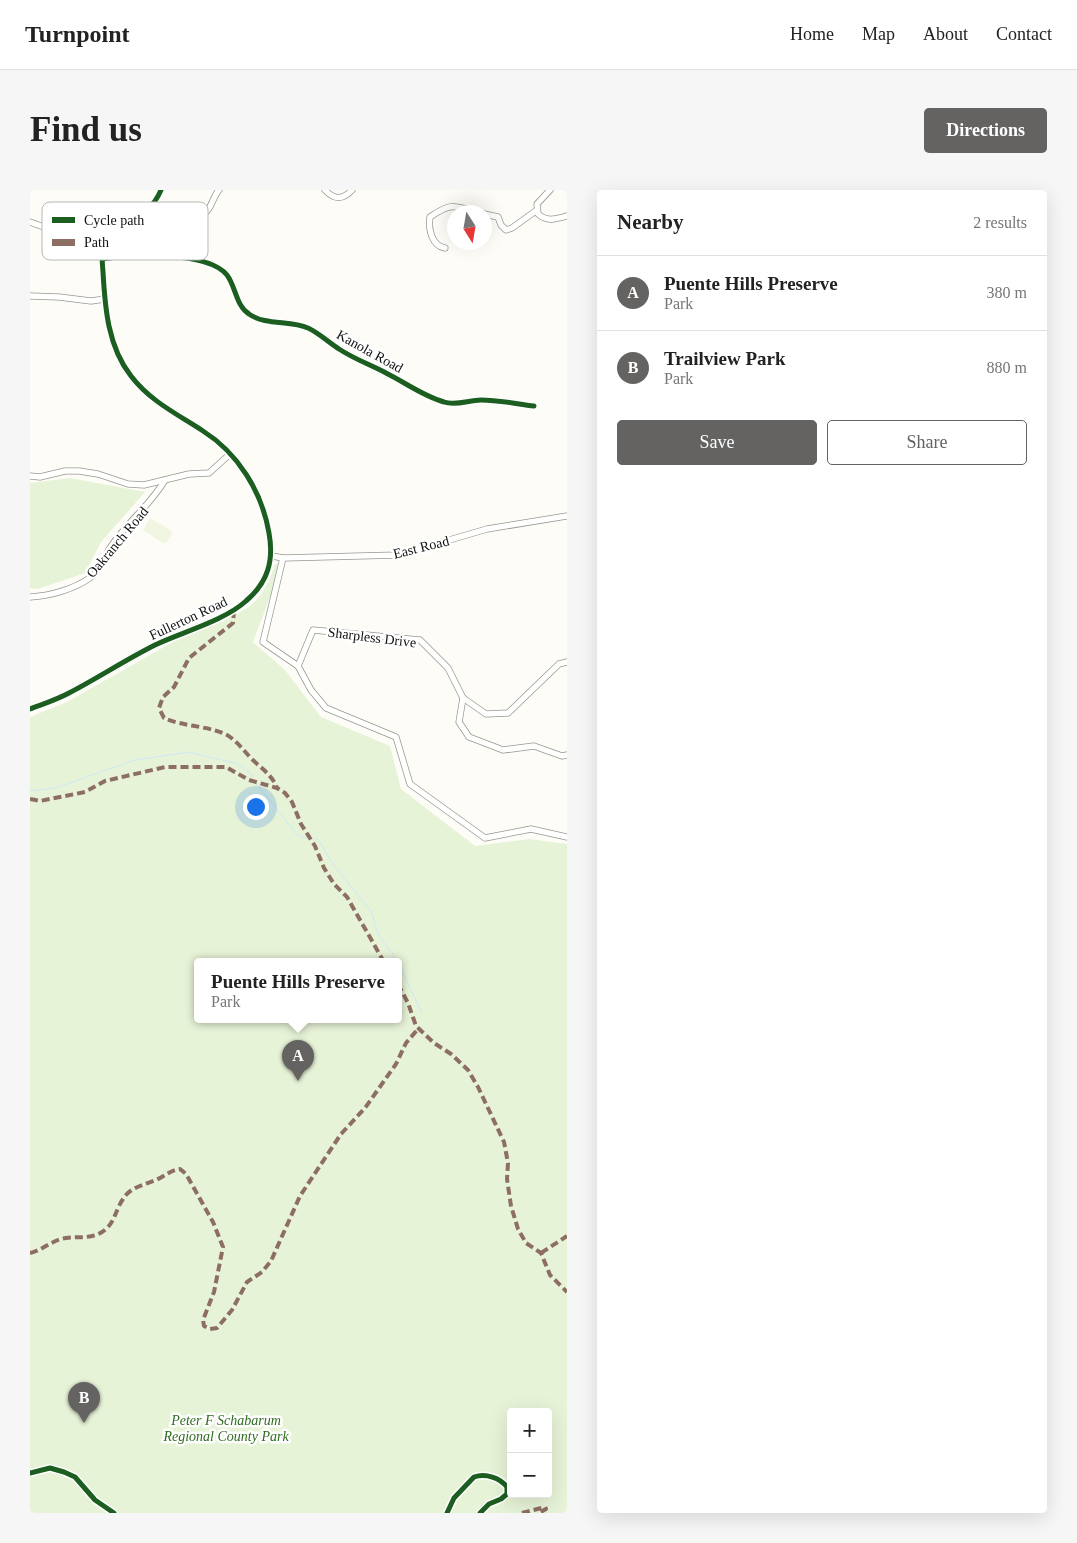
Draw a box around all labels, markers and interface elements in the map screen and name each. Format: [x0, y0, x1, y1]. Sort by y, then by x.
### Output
text: Turnpoint [25, 21, 130, 47]
text: Home [790, 24, 834, 44]
text: Map [862, 24, 895, 44]
text: About [923, 24, 968, 44]
text: Contact [996, 24, 1052, 44]
button: Directions [924, 108, 1047, 153]
text: Find us [30, 110, 142, 149]
legend [42, 202, 208, 260]
north arrow [447, 205, 492, 250]
text: Nearby [617, 210, 684, 234]
text: Cycle path [84, 213, 144, 228]
text: 2 results [973, 214, 1027, 231]
text: Path [84, 235, 109, 250]
text: Puente Hills Preserve [664, 273, 838, 294]
text: A [627, 284, 639, 301]
text: 380 m [987, 284, 1027, 301]
text: Park [664, 295, 693, 312]
street label: Kanola Road [334, 327, 406, 376]
text: Trailview Park [664, 348, 786, 369]
text: B [628, 359, 638, 376]
text: 880 m [987, 359, 1027, 376]
text: Park [664, 370, 693, 387]
button: Save [617, 420, 817, 465]
button: Share [827, 420, 1027, 465]
street label: Oakranch Road [84, 504, 151, 581]
street label: East Road [392, 533, 451, 562]
street label: Fullerton Road [147, 594, 230, 643]
street label: Sharpless Drive [327, 625, 417, 650]
your location [243, 794, 269, 820]
popup [194, 958, 402, 1023]
text: Puente Hills Preserve [211, 971, 385, 992]
text: Park [211, 993, 240, 1010]
pin: A [282, 1040, 314, 1081]
pin: B [68, 1382, 100, 1423]
map controls [507, 1408, 552, 1498]
button: + [507, 1408, 552, 1453]
park label: Peter F Schabarum Regional County Park [162, 1413, 289, 1444]
button: − [507, 1453, 552, 1498]

